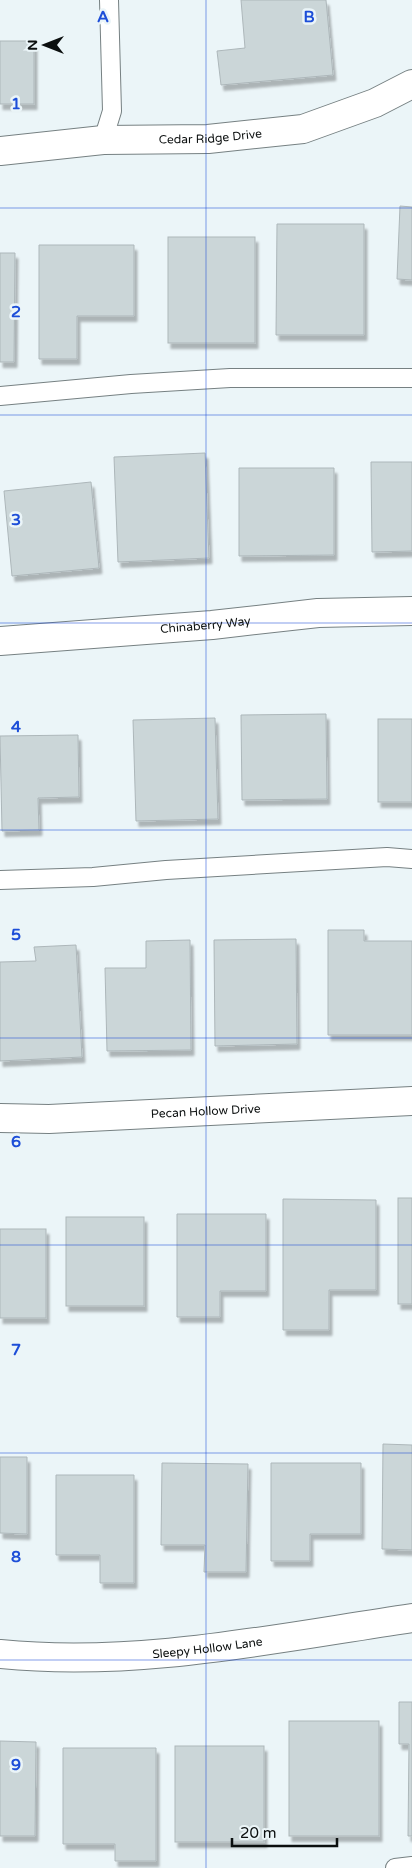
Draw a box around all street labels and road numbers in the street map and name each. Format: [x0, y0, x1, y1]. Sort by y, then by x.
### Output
street label: Cedar Ridge Drive [159, 126, 263, 146]
street label: Chinaberry Way [160, 614, 252, 636]
street label: Pecan Hollow Drive [151, 1102, 261, 1121]
street label: Sleepy Hollow Lane [152, 1634, 264, 1661]

